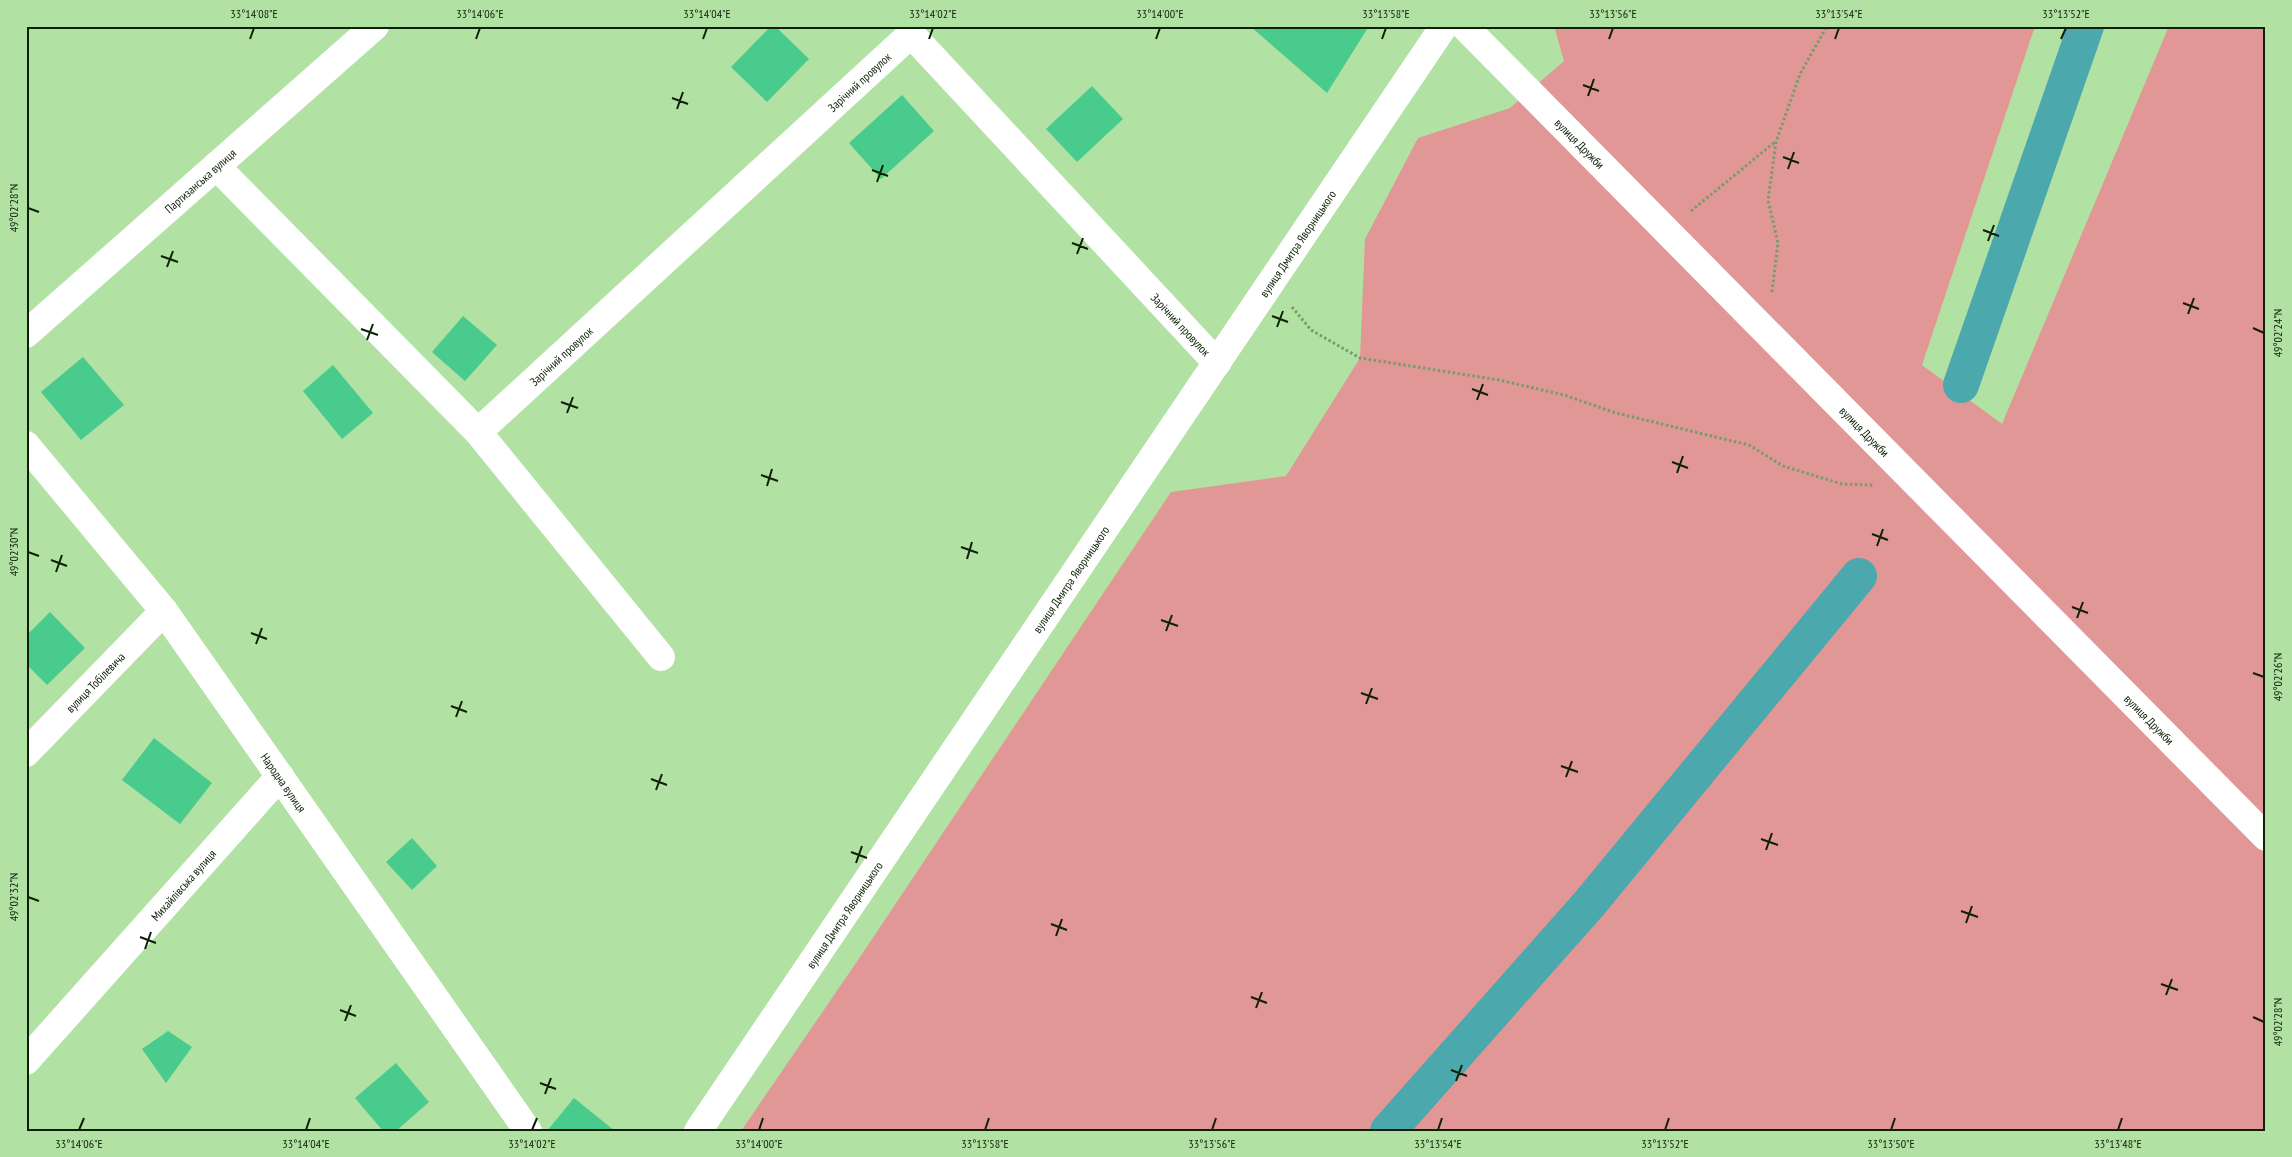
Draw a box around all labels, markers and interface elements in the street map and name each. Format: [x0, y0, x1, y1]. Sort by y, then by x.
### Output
text: 33°14'08"E [230, 6, 278, 21]
text: 33°14'06"E [456, 6, 504, 21]
text: 33°14'04"E [683, 6, 731, 21]
text: 33°14'02"E [909, 6, 957, 21]
text: 33°14'00"E [1136, 6, 1184, 21]
text: 33°13'58"E [1362, 6, 1410, 21]
text: 33°13'56"E [1589, 6, 1637, 21]
text: 33°13'54"E [1815, 6, 1863, 21]
text: 33°13'52"E [2042, 6, 2090, 21]
street label: Зарічний провулок [824, 49, 894, 114]
street label: вулиця Дружби [1552, 115, 1608, 172]
street label: Партизанська вулиця [161, 145, 239, 216]
text: 49°02'28"N [6, 184, 21, 232]
street label: вулиця Дмитра Яворницького [1256, 187, 1339, 300]
street label: Зарічний провулок [1148, 290, 1214, 359]
text: 49°02'24"N [2270, 309, 2285, 357]
street label: Зарічний провулок [526, 323, 596, 389]
street label: вулиця Дружби [1837, 403, 1893, 460]
street label: вулиця Дмитра Яворницького [1029, 523, 1112, 635]
text: 49°02'30"N [6, 528, 21, 576]
street label: вулиця Тобілевича [62, 649, 128, 715]
text: 49°02'26"N [2270, 653, 2285, 701]
street label: вулиця Дружби [2121, 691, 2178, 748]
street label: Народна вулиця [258, 750, 310, 815]
street label: Михайлівська вулиця [147, 846, 219, 924]
street label: вулиця Дмитра Яворницького [803, 858, 885, 971]
text: 49°02'32"N [6, 873, 21, 921]
text: 49°02'28"N [2270, 998, 2285, 1046]
text: 33°14'06"E [55, 1136, 103, 1151]
text: 33°14'04"E [282, 1136, 330, 1151]
text: 33°14'02"E [508, 1136, 556, 1151]
text: 33°14'00"E [735, 1136, 783, 1151]
text: 33°13'58"E [961, 1136, 1009, 1151]
text: 33°13'56"E [1188, 1136, 1236, 1151]
text: 33°13'54"E [1414, 1136, 1462, 1151]
text: 33°13'52"E [1641, 1136, 1689, 1151]
text: 33°13'50"E [1867, 1136, 1915, 1151]
text: 33°13'48"E [2094, 1136, 2142, 1151]

